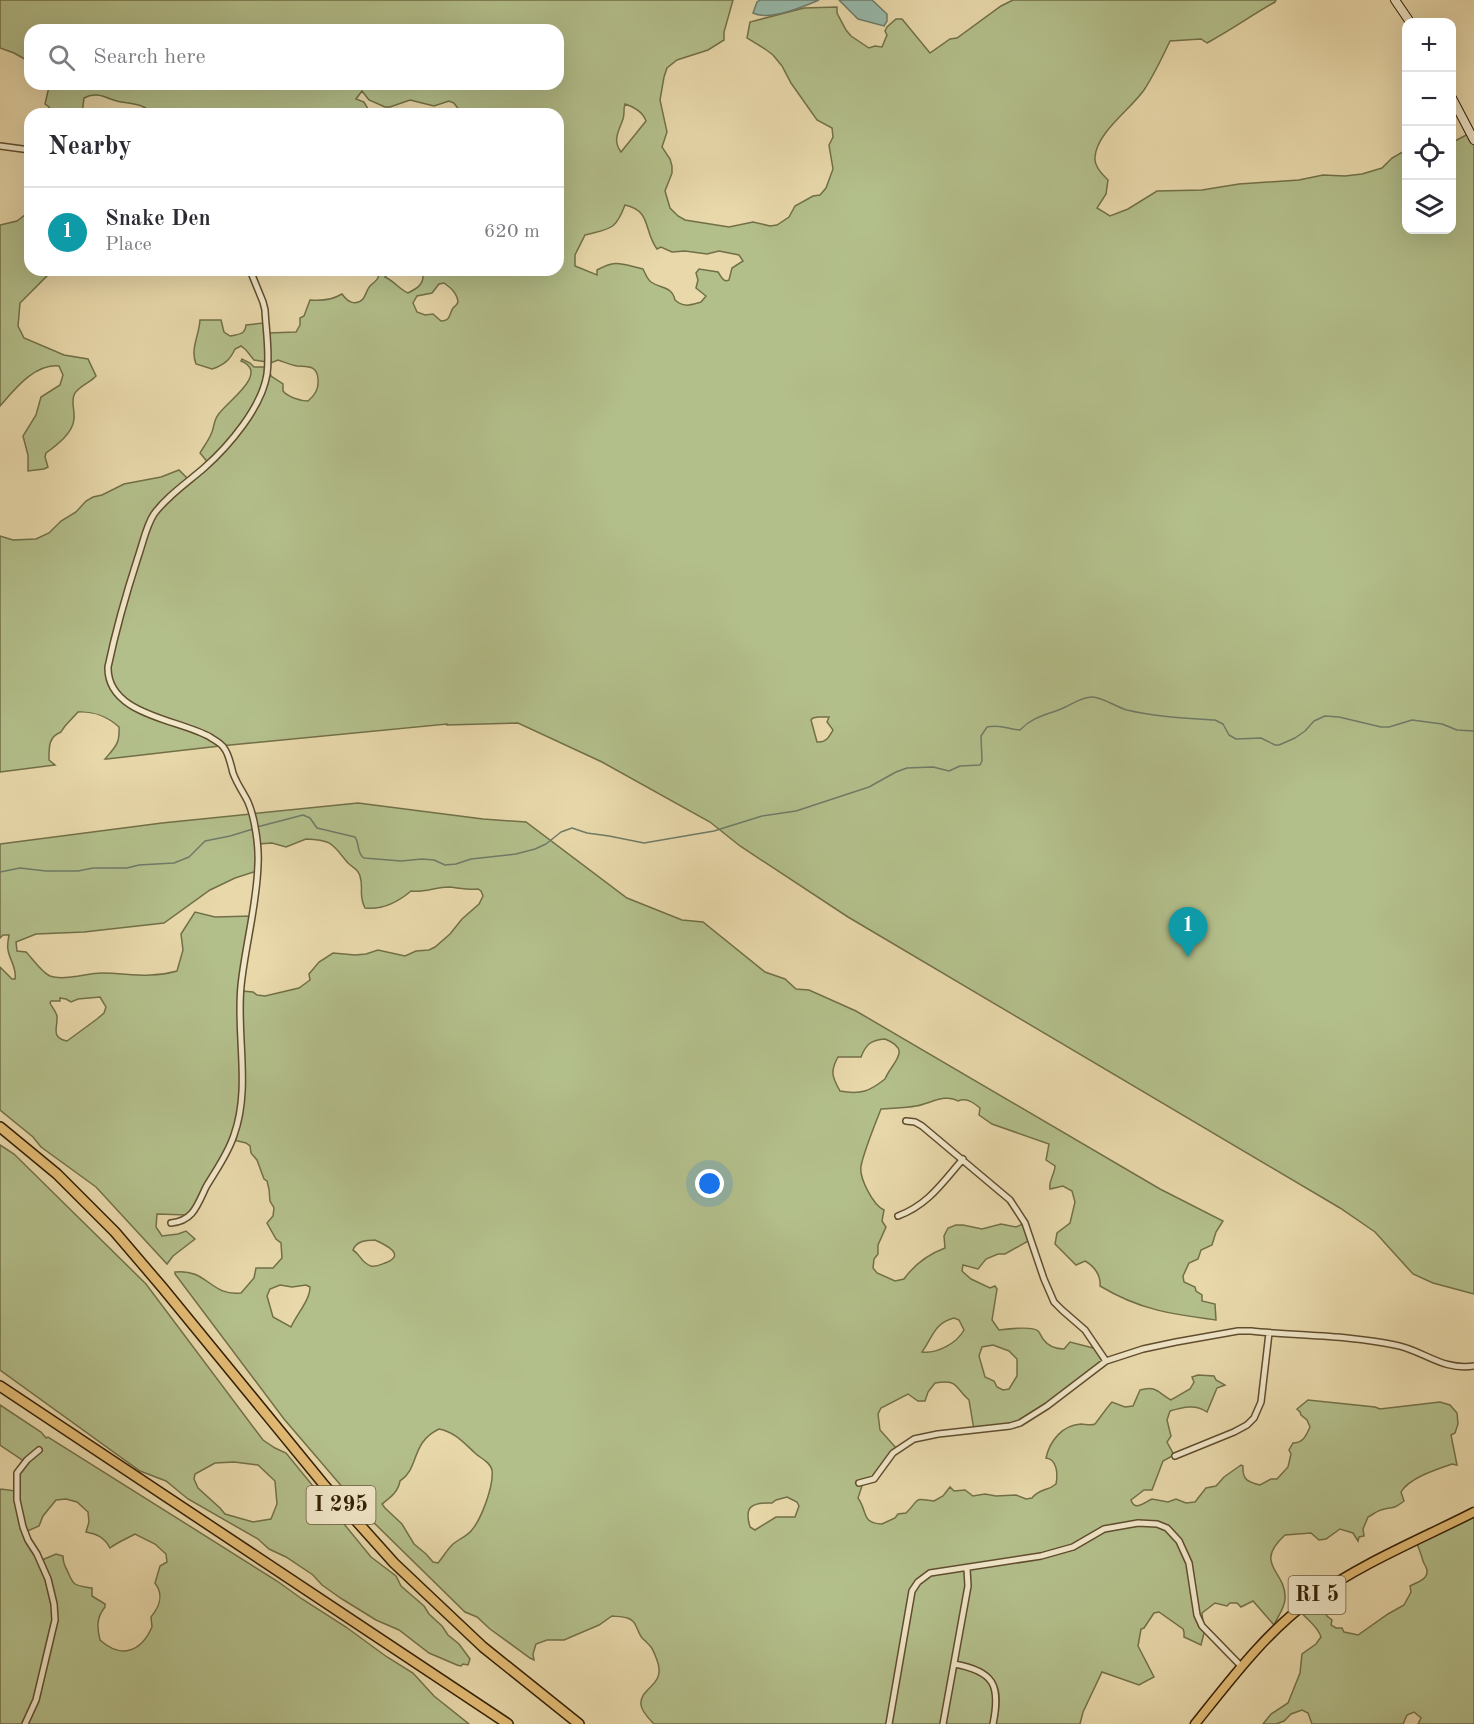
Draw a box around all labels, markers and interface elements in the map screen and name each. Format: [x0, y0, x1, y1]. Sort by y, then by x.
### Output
map controls [1402, 18, 1456, 234]
button: + [1402, 18, 1456, 72]
search box [24, 24, 564, 90]
icon: search [45, 41, 78, 74]
text: Search here [93, 46, 206, 68]
button: − [1402, 72, 1456, 126]
button: locate [1402, 126, 1456, 180]
text: Nearby [48, 134, 132, 160]
button: layers [1402, 180, 1456, 234]
text: Snake Den [105, 208, 211, 230]
text: 1 [62, 222, 73, 242]
text: 620 m [484, 222, 540, 242]
text: Place [105, 235, 152, 255]
pin: 1 [1168, 908, 1208, 957]
your location [695, 1169, 724, 1198]
road number: I 295 [306, 1486, 376, 1524]
road number: RI 5 [1288, 1576, 1346, 1614]

